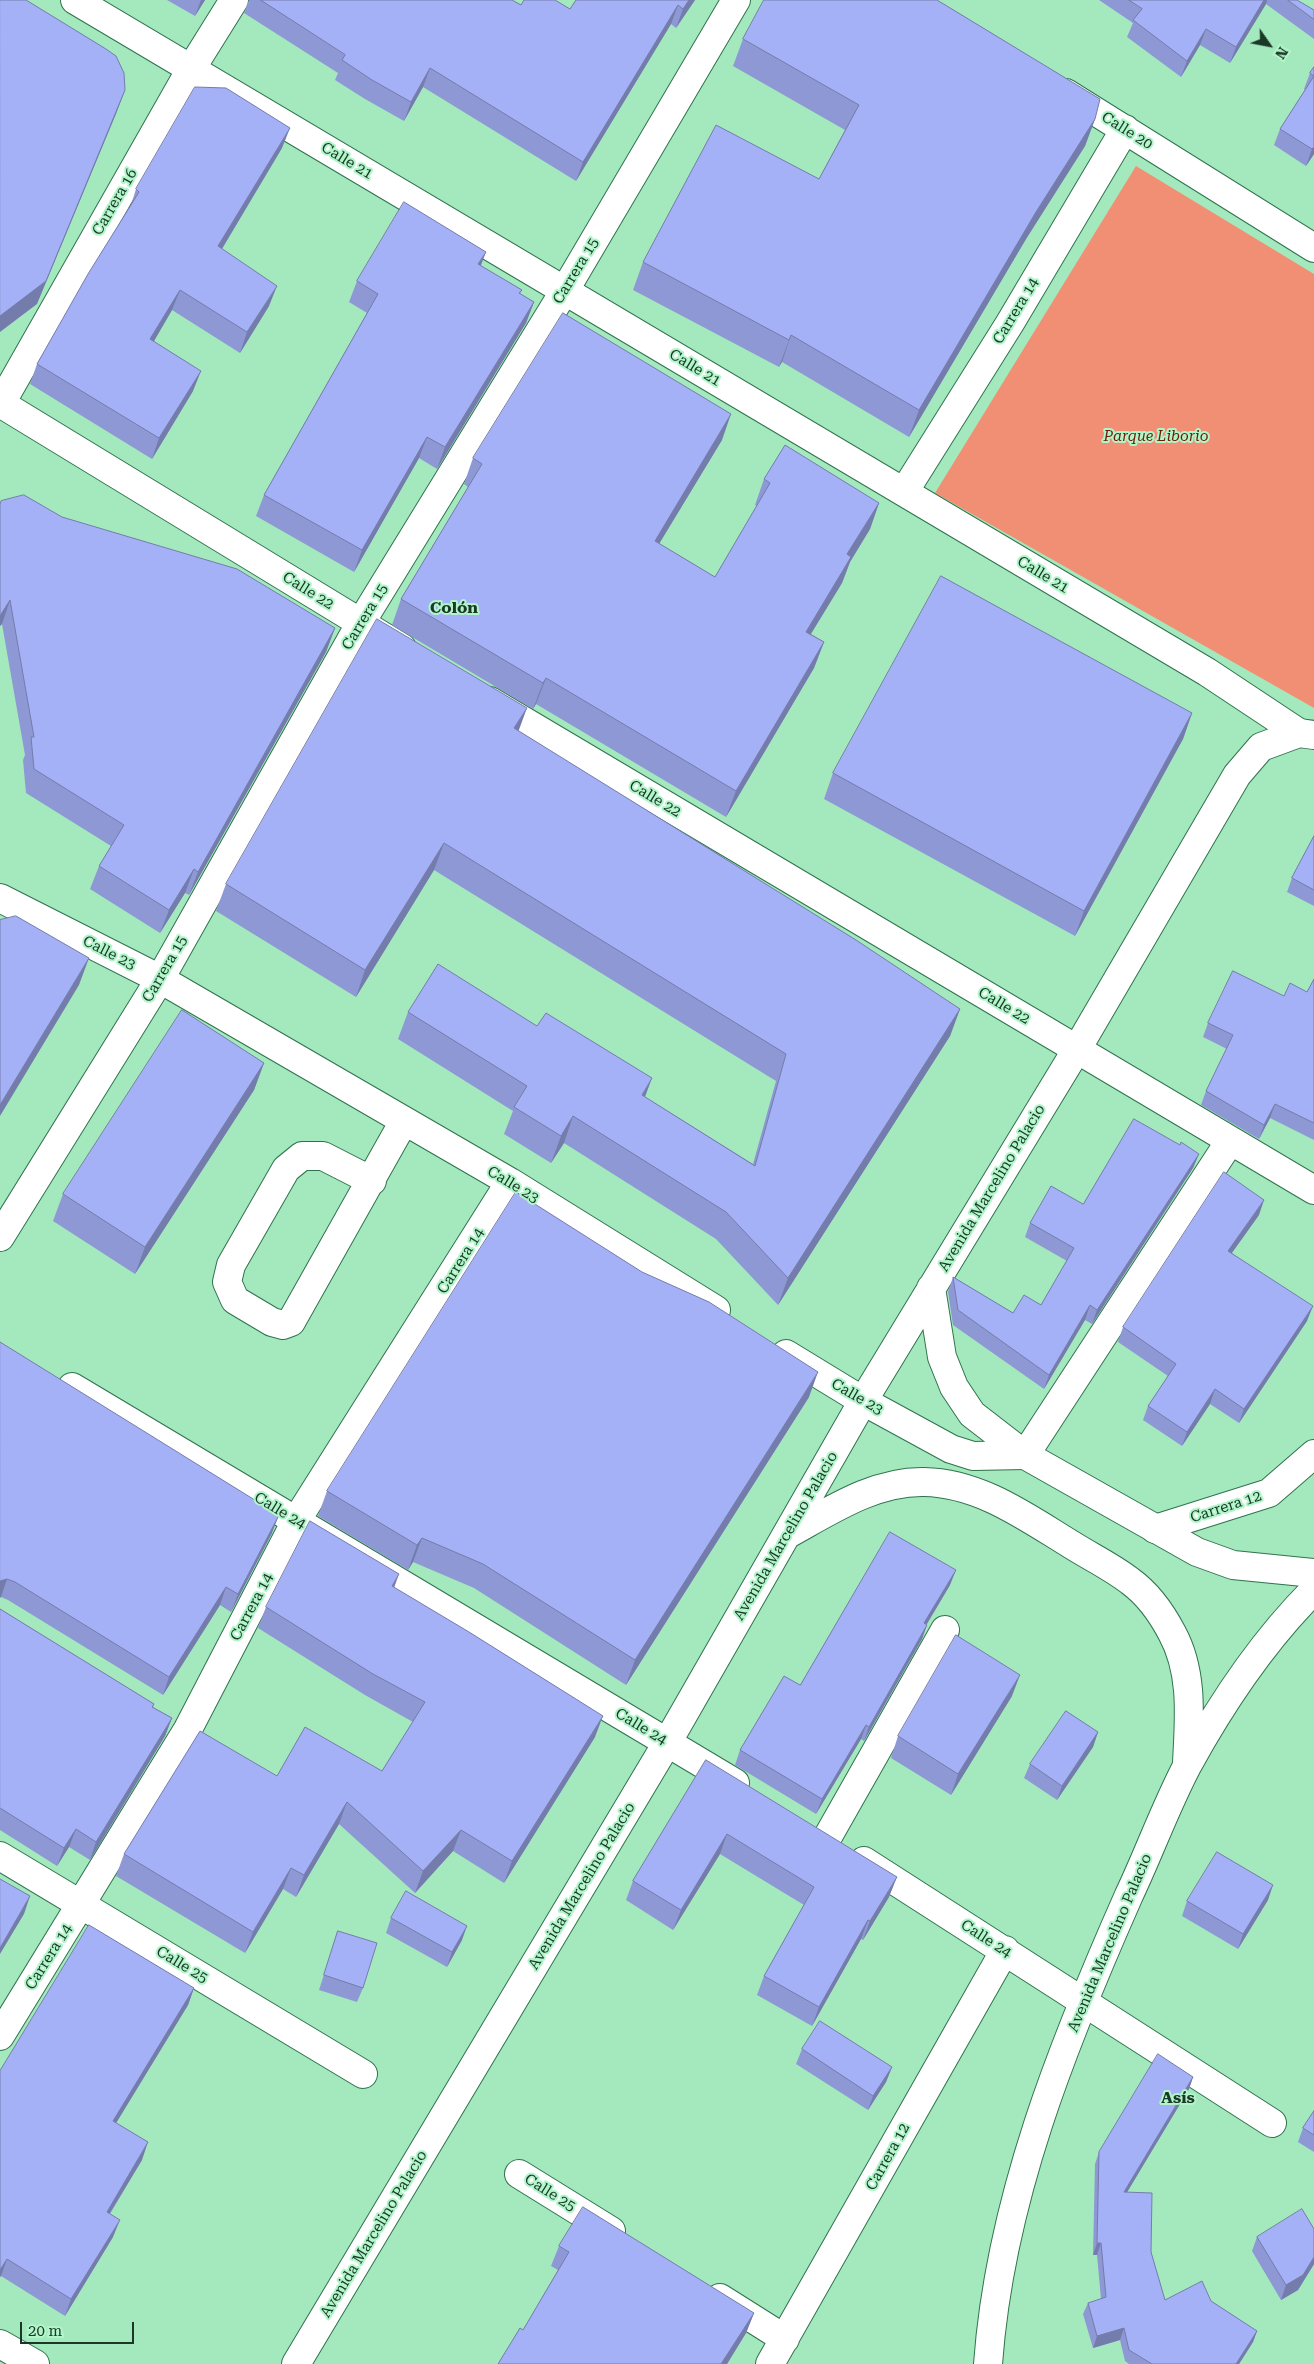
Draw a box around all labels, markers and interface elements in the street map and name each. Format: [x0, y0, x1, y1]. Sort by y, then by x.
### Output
north arrow [1244, 20, 1294, 70]
text: N [1272, 44, 1291, 62]
street label: Calle 20 [1098, 108, 1156, 154]
street label: Calle 21 [318, 139, 376, 183]
street label: Carrera 16 [89, 165, 141, 239]
street label: Carrera 15 [549, 235, 603, 307]
street label: Carrera 14 [989, 275, 1043, 347]
street label: Calle 21 [666, 346, 724, 390]
park label: Parque Liborio [1103, 428, 1209, 446]
street label: Calle 21 [1014, 553, 1072, 597]
street label: Calle 22 [279, 568, 337, 614]
street label: Carrera 15 [338, 581, 392, 653]
district label: Colón [430, 598, 478, 618]
street label: Calle 22 [626, 777, 684, 821]
street label: Calle 23 [80, 932, 138, 974]
street label: Carrera 15 [139, 932, 191, 1006]
street label: Calle 22 [975, 984, 1033, 1028]
street label: Avenida Marcelino Palacio [935, 1101, 1049, 1275]
street label: Calle 23 [484, 1163, 542, 1207]
street label: Carrera 14 [434, 1225, 488, 1297]
street label: Calle 23 [828, 1375, 886, 1419]
street label: Avenida Marcelino Palacio [730, 1448, 842, 1624]
street label: Carrera 12 [1188, 1487, 1264, 1527]
street label: Calle 24 [251, 1489, 309, 1533]
street label: Carrera 14 [227, 1570, 277, 1644]
street label: Calle 24 [612, 1705, 670, 1749]
street label: Avenida Marcelino Palacio [525, 1799, 639, 1973]
street label: Avenida Marcelino Palacio [1064, 1851, 1156, 2035]
street label: Calle 24 [957, 1916, 1015, 1962]
street label: Carrera 14 [22, 1921, 76, 1993]
street label: Calle 25 [153, 1943, 211, 1987]
district label: Asís [1161, 2088, 1195, 2108]
street label: Carrera 12 [862, 2120, 914, 2194]
street label: Avenida Marcelino Palacio [317, 2147, 431, 2321]
street label: Calle 25 [521, 2170, 579, 2216]
scale bar [22, 2312, 136, 2344]
text: 20 m [28, 2322, 62, 2340]

